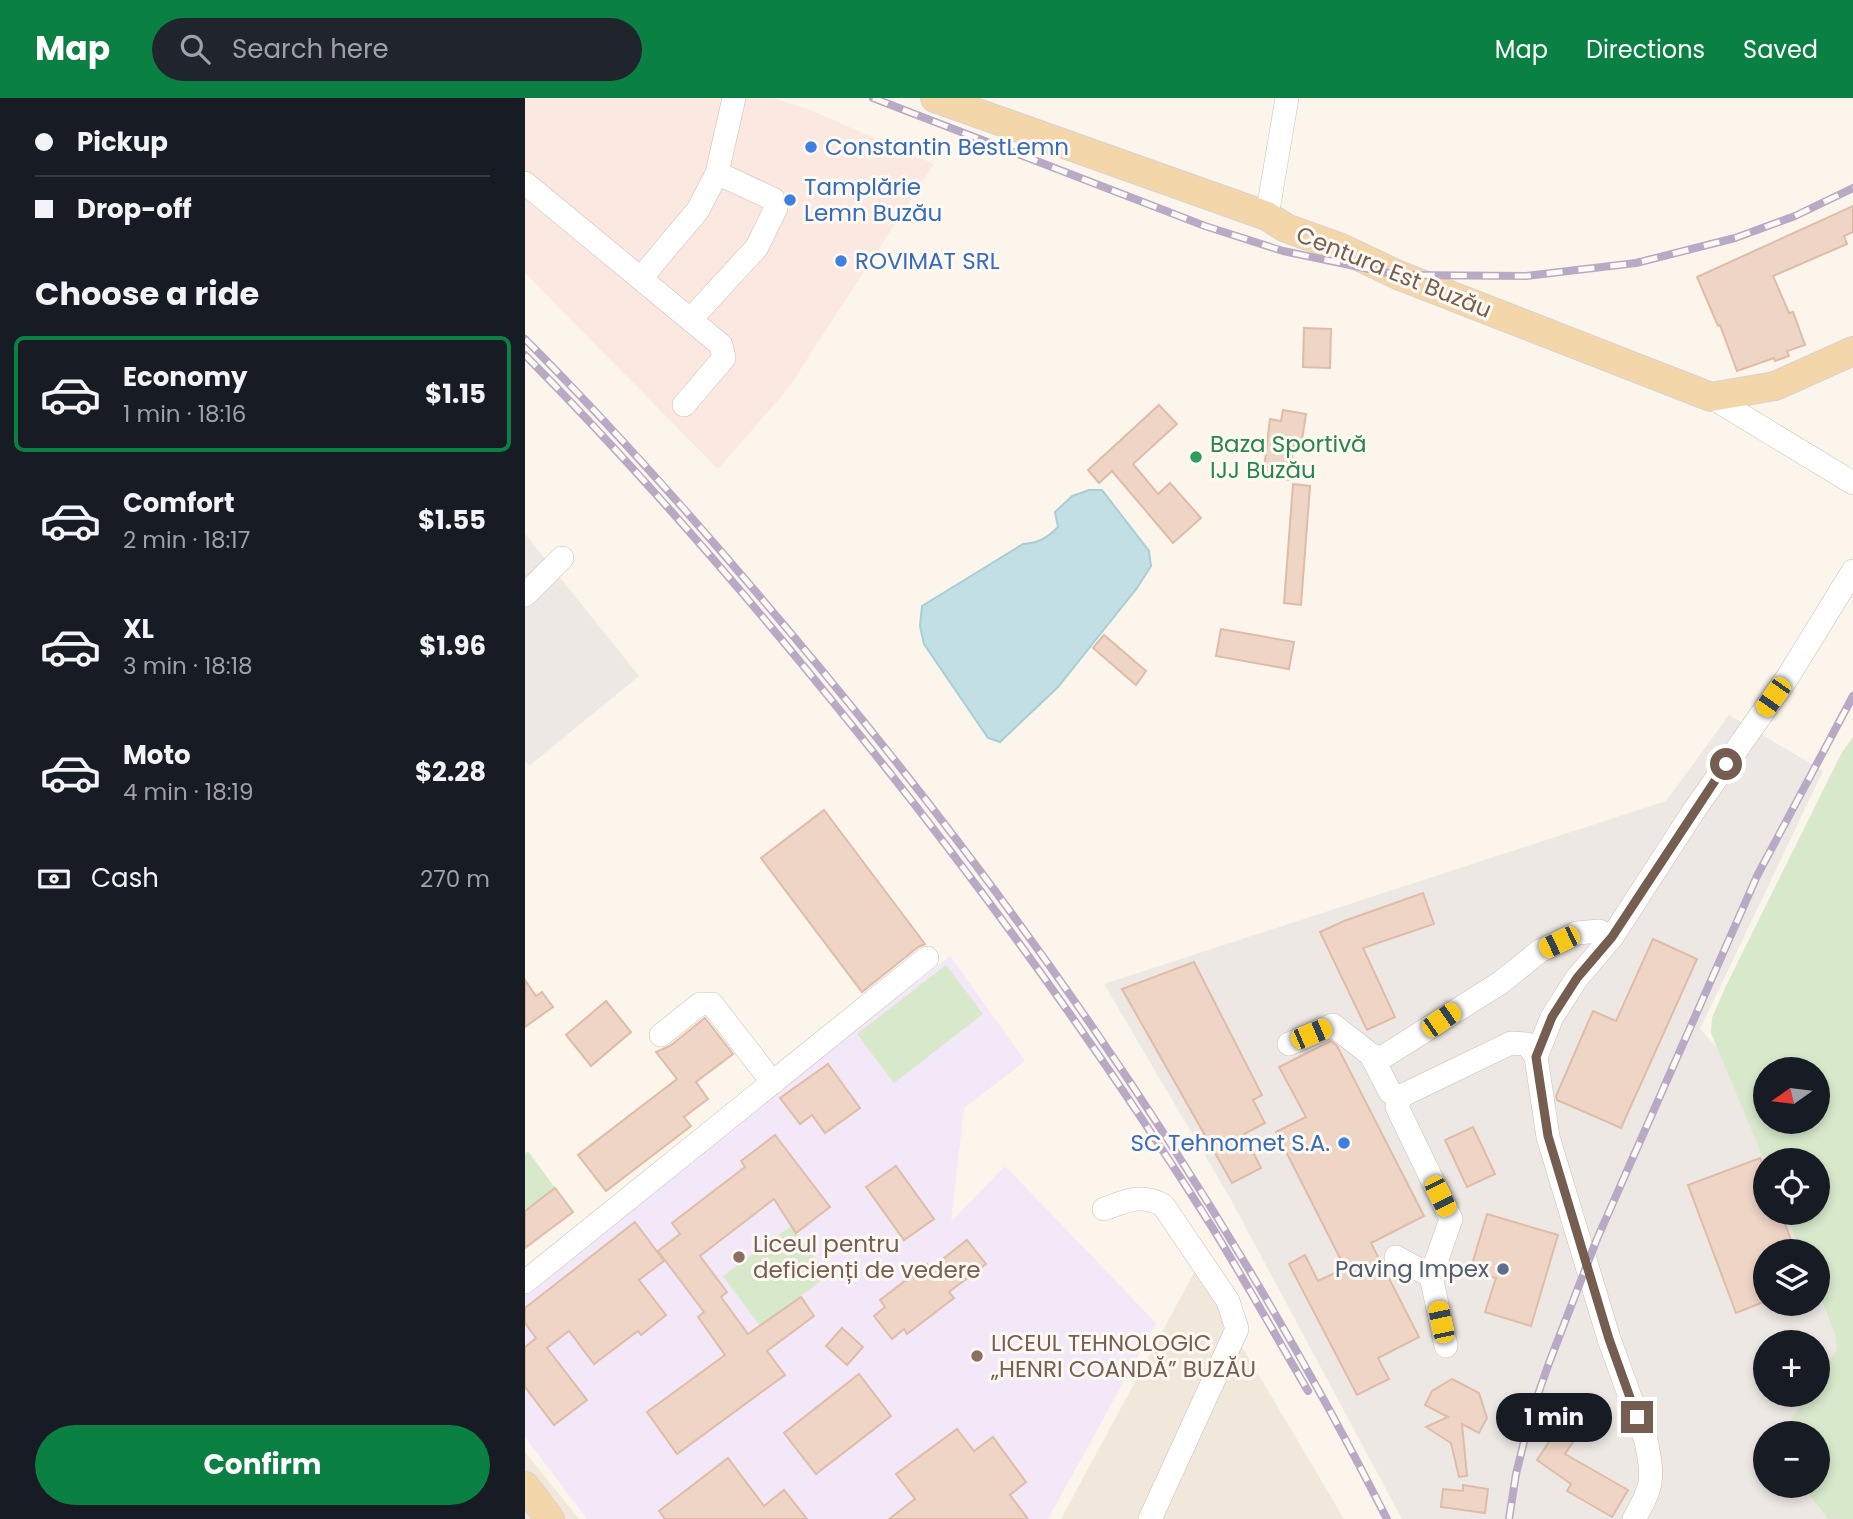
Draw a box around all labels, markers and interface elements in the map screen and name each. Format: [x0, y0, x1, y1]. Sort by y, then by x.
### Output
search box [152, 18, 642, 81]
text: Map [35, 25, 110, 72]
icon: search [176, 30, 214, 68]
text: Search here [232, 31, 389, 67]
text: Map [1495, 33, 1548, 66]
text: Directions [1586, 33, 1705, 66]
text: Saved [1743, 33, 1818, 66]
text: Pickup [77, 124, 168, 160]
place label: Constantin BestLemn [825, 131, 1069, 163]
marker: Constantin BestLemn [803, 139, 819, 155]
place label: Tamplărie Lemn Buzău [804, 171, 942, 229]
text: Drop-off [77, 191, 192, 227]
marker: Tamplărie Lemn Buzău [782, 192, 798, 208]
street label: Centura Est Buzău [1292, 218, 1496, 326]
place label: ROVIMAT SRL [855, 245, 1000, 277]
marker: ROVIMAT SRL [833, 253, 849, 269]
text: Choose a ride [35, 271, 259, 316]
text: Economy [123, 359, 247, 395]
icon: car [39, 363, 102, 426]
text: $1.15 [425, 376, 486, 412]
text: 1 min · 18:16 [123, 398, 246, 430]
place label: Baza Sportivă IJJ Buzău [1210, 428, 1367, 486]
marker: Baza Sportivă IJJ Buzău [1188, 449, 1204, 465]
text: Comfort [123, 485, 235, 521]
icon: car [39, 489, 102, 552]
text: $1.55 [418, 502, 486, 538]
text: 2 min · 18:17 [123, 524, 250, 556]
text: XL [123, 611, 154, 647]
icon: car [39, 615, 102, 678]
text: $1.96 [419, 628, 486, 664]
text: 3 min · 18:18 [123, 650, 253, 682]
car [1753, 674, 1794, 720]
text: Moto [123, 737, 191, 773]
icon: car [39, 741, 102, 804]
route start [1710, 748, 1742, 780]
text: $2.28 [415, 754, 486, 790]
text: 4 min · 18:19 [123, 776, 253, 808]
icon: cash [35, 860, 73, 898]
text: Cash [91, 860, 159, 896]
text: 270 m [420, 863, 490, 895]
car [1536, 923, 1583, 961]
car [1418, 999, 1465, 1041]
car [1288, 1016, 1335, 1052]
north arrow [1753, 1057, 1831, 1134]
map controls [1753, 1057, 1830, 1498]
place label: SC Tehnomet S.A. [1131, 1127, 1330, 1159]
marker: SC Tehnomet S.A. [1336, 1135, 1352, 1151]
button: locate [1753, 1148, 1830, 1225]
car [1422, 1173, 1459, 1219]
place label: Liceul pentru deficienți de vedere [753, 1228, 981, 1286]
button: layers [1753, 1239, 1830, 1316]
marker: Liceul pentru deficienți de vedere [731, 1249, 747, 1265]
place label: Paving Impex [1335, 1253, 1489, 1285]
marker: Paving Impex [1495, 1261, 1511, 1277]
car [1427, 1299, 1456, 1345]
place label: LICEUL TEHNOLOGIC „HENRI COANDĂ” BUZĂU [990, 1327, 1256, 1385]
button: + [1753, 1330, 1830, 1407]
marker: LICEUL TEHNOLOGIC „HENRI COANDĂ” BUZĂU [969, 1348, 985, 1364]
callout: 1 min [1497, 1392, 1613, 1442]
text: 1 min [1524, 1401, 1584, 1433]
route end [1621, 1401, 1653, 1433]
button: − [1753, 1421, 1830, 1498]
button: Confirm [35, 1425, 490, 1505]

